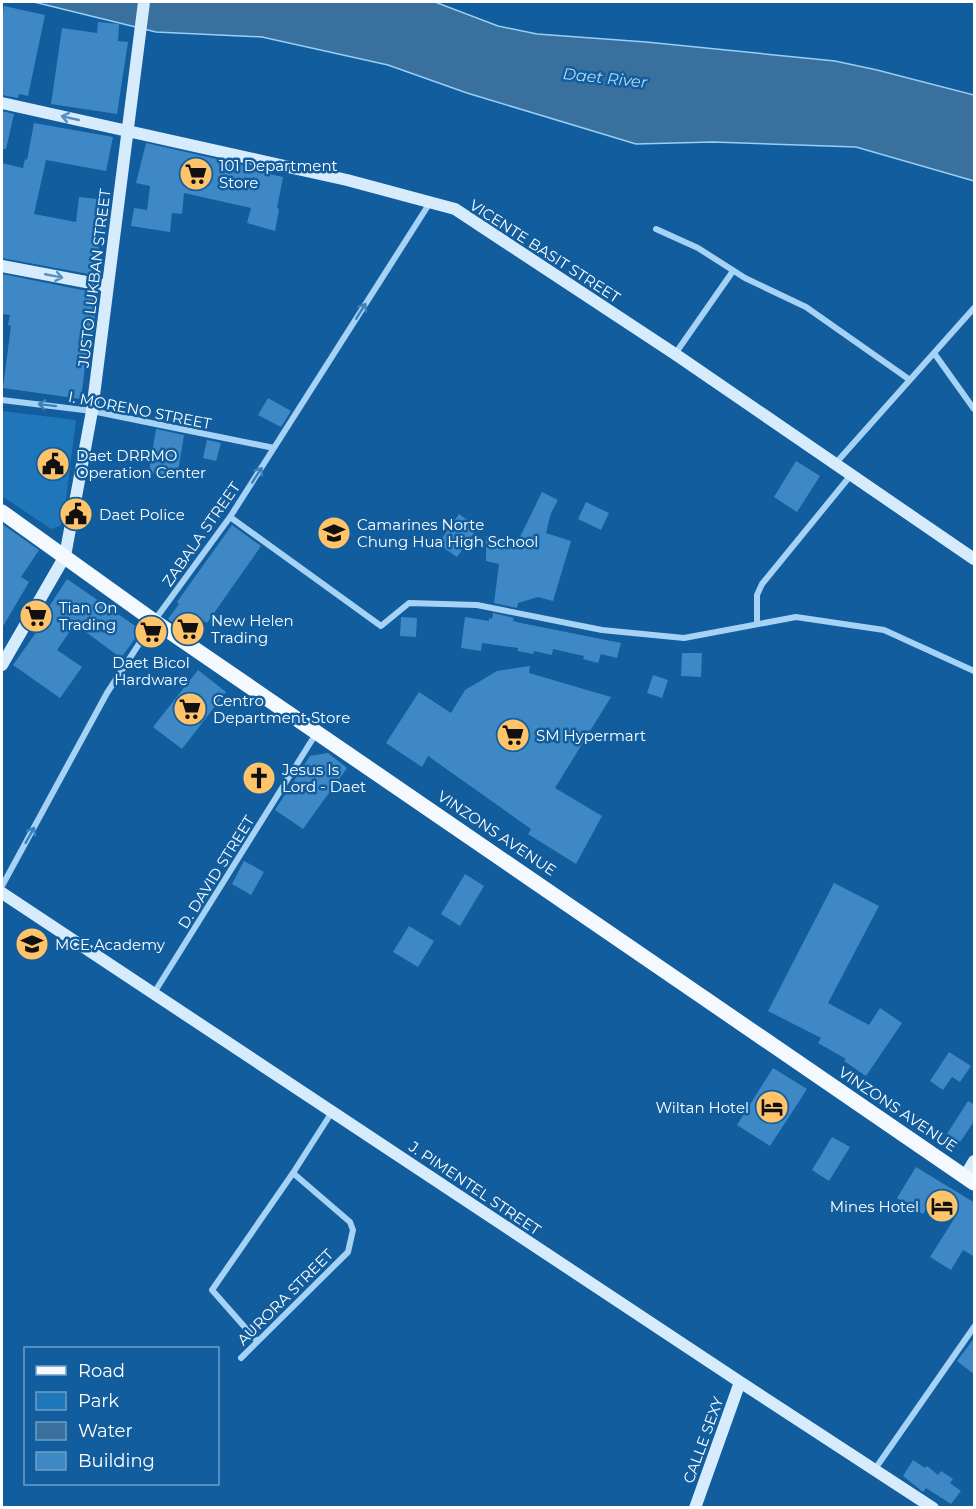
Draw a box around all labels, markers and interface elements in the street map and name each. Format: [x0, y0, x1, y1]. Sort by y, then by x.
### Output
water label: Daet River [562, 64, 649, 92]
one-way arrow [61, 112, 80, 124]
supermarket icon: 101 Department Store [178, 156, 214, 192]
place label: 101 Department Store [219, 156, 338, 192]
street label: JUSTO LUKBAN STREET [73, 187, 114, 369]
street label: VICENTE BASIT STREET [466, 195, 624, 307]
one-way arrow [44, 271, 64, 282]
one-way arrow [356, 303, 368, 320]
street label: I. MORENO STREET [67, 387, 214, 433]
one-way arrow [38, 400, 57, 411]
public building icon: Daet DRRMO Operation Center [35, 446, 71, 482]
place label: Daet DRRMO Operation Center [76, 446, 206, 482]
one-way arrow [250, 467, 263, 484]
street label: ZABALA STREET [158, 478, 244, 590]
public building icon: Daet Police [58, 496, 94, 532]
place label: Daet Police [99, 505, 185, 524]
school or university icon: Camarines Norte Chung Hua High School [316, 515, 352, 551]
place label: Camarines Norte Chung Hua High School [357, 515, 538, 551]
supermarket icon: Tian On Trading [18, 598, 54, 634]
place label: Tian On Trading [59, 598, 117, 634]
supermarket icon: New Helen Trading [170, 611, 206, 647]
place label: New Helen Trading [211, 611, 294, 647]
supermarket icon: Daet Bicol Hardware [133, 614, 169, 650]
place label: Daet Bicol Hardware [112, 653, 190, 689]
supermarket icon: Centro Department Store [172, 691, 208, 727]
place label: Centro Department Store [213, 691, 350, 727]
supermarket icon: SM Hypermart [495, 717, 531, 753]
place label: SM Hypermart [536, 726, 646, 745]
church icon: Jesus Is Lord - Daet [241, 760, 277, 796]
place label: Jesus Is Lord - Daet [281, 760, 366, 796]
street label: VINZONS AVENUE [434, 786, 560, 880]
street label: D. DAVID STREET [174, 812, 259, 932]
one-way arrow [24, 827, 36, 844]
school or university icon: MCE Academy [14, 926, 50, 962]
place label: MCE Academy [55, 935, 166, 954]
street label: VINZONS AVENUE [835, 1062, 961, 1156]
hotel icon: Wiltan Hotel [754, 1089, 790, 1125]
place label: Wiltan Hotel [655, 1098, 749, 1117]
street label: J. PIMENTEL STREET [405, 1136, 545, 1239]
hotel icon: Mines Hotel [924, 1188, 960, 1224]
place label: Mines Hotel [830, 1197, 919, 1216]
street label: AURORA STREET [233, 1245, 337, 1349]
legend [24, 1347, 219, 1485]
text: Road [78, 1360, 125, 1382]
text: Park [78, 1390, 119, 1412]
street label: CALLE SEXY [679, 1394, 728, 1486]
text: Water [78, 1420, 133, 1442]
text: Building [78, 1450, 155, 1472]

